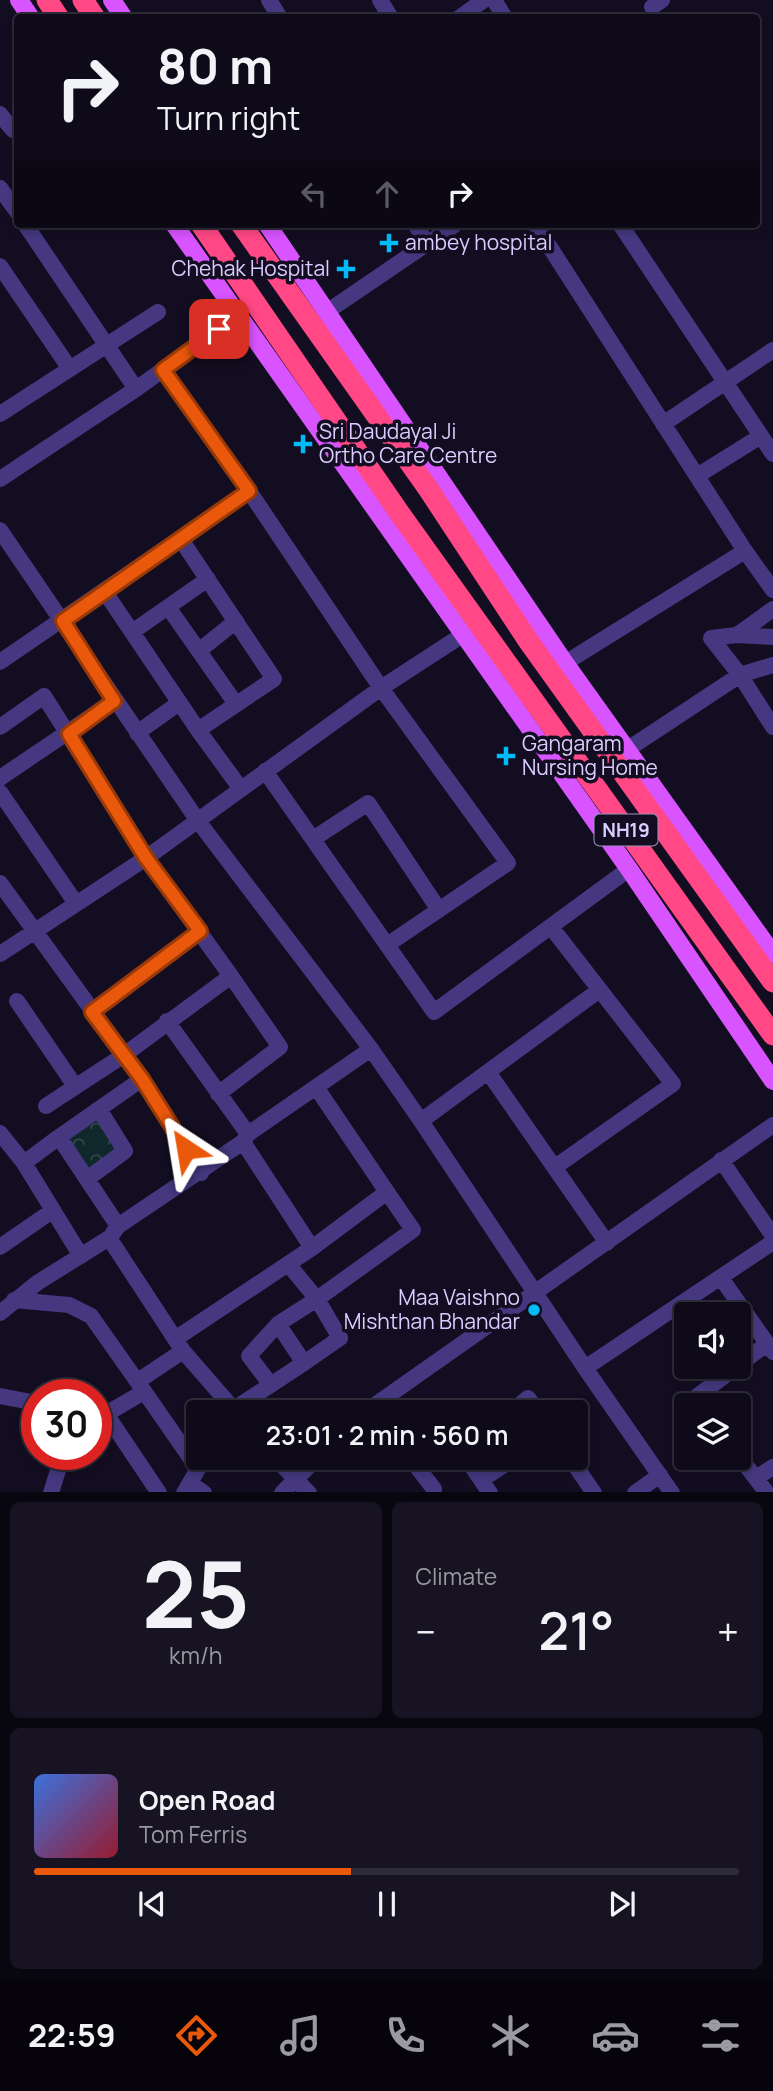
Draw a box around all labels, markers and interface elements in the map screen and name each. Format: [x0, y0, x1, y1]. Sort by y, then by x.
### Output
text: 80 m [157, 32, 273, 99]
icon: right [42, 42, 133, 133]
text: Turn right [157, 96, 300, 140]
icon: left [295, 175, 333, 213]
icon: ahead [368, 175, 406, 213]
icon: right [441, 175, 479, 213]
place label: ambey hospital [405, 228, 552, 256]
marker: ambey hospital [379, 233, 399, 253]
place label: Chehak Hospital [171, 254, 330, 282]
marker: Chehak Hospital [336, 259, 356, 279]
pin [189, 299, 249, 359]
icon: arrive [200, 310, 238, 348]
place label: Sri Daudayal Ji Ortho Care Centre [319, 417, 497, 469]
marker: Sri Daudayal Ji Ortho Care Centre [293, 434, 313, 454]
place label: Gangaram Nursing Home [522, 729, 658, 781]
marker: Gangaram Nursing Home [496, 746, 516, 766]
road number: NH19 [594, 814, 658, 846]
position arrow [149, 1112, 223, 1186]
place label: Maa Vaishno Mishthan Bhandar [344, 1283, 520, 1335]
marker: Maa Vaishno Mishthan Bhandar [526, 1302, 542, 1318]
map controls [674, 1302, 751, 1470]
button: sound [674, 1302, 751, 1379]
speed limit sign: 30 [21, 1379, 112, 1470]
button: layers [674, 1393, 751, 1470]
text: 23:01 · 2 min · 560 m [266, 1417, 508, 1453]
text: 25 [142, 1531, 250, 1655]
text: Climate [416, 1560, 497, 1592]
text: 21° [539, 1595, 614, 1666]
text: − [416, 1605, 436, 1657]
text: + [717, 1605, 739, 1657]
text: km/h [169, 1639, 223, 1671]
text: Open Road [139, 1782, 275, 1818]
text: Tom Ferris [139, 1818, 247, 1850]
icon: previous [133, 1885, 171, 1923]
icon: pause [368, 1885, 406, 1923]
icon: next [603, 1885, 641, 1923]
icon: directions [172, 2011, 221, 2060]
icon: music [276, 2011, 325, 2060]
icon: phone [381, 2011, 430, 2060]
icon: climate [486, 2011, 535, 2060]
icon: car [591, 2011, 640, 2060]
icon: filters [696, 2011, 745, 2060]
text: 22:59 [28, 2013, 116, 2057]

